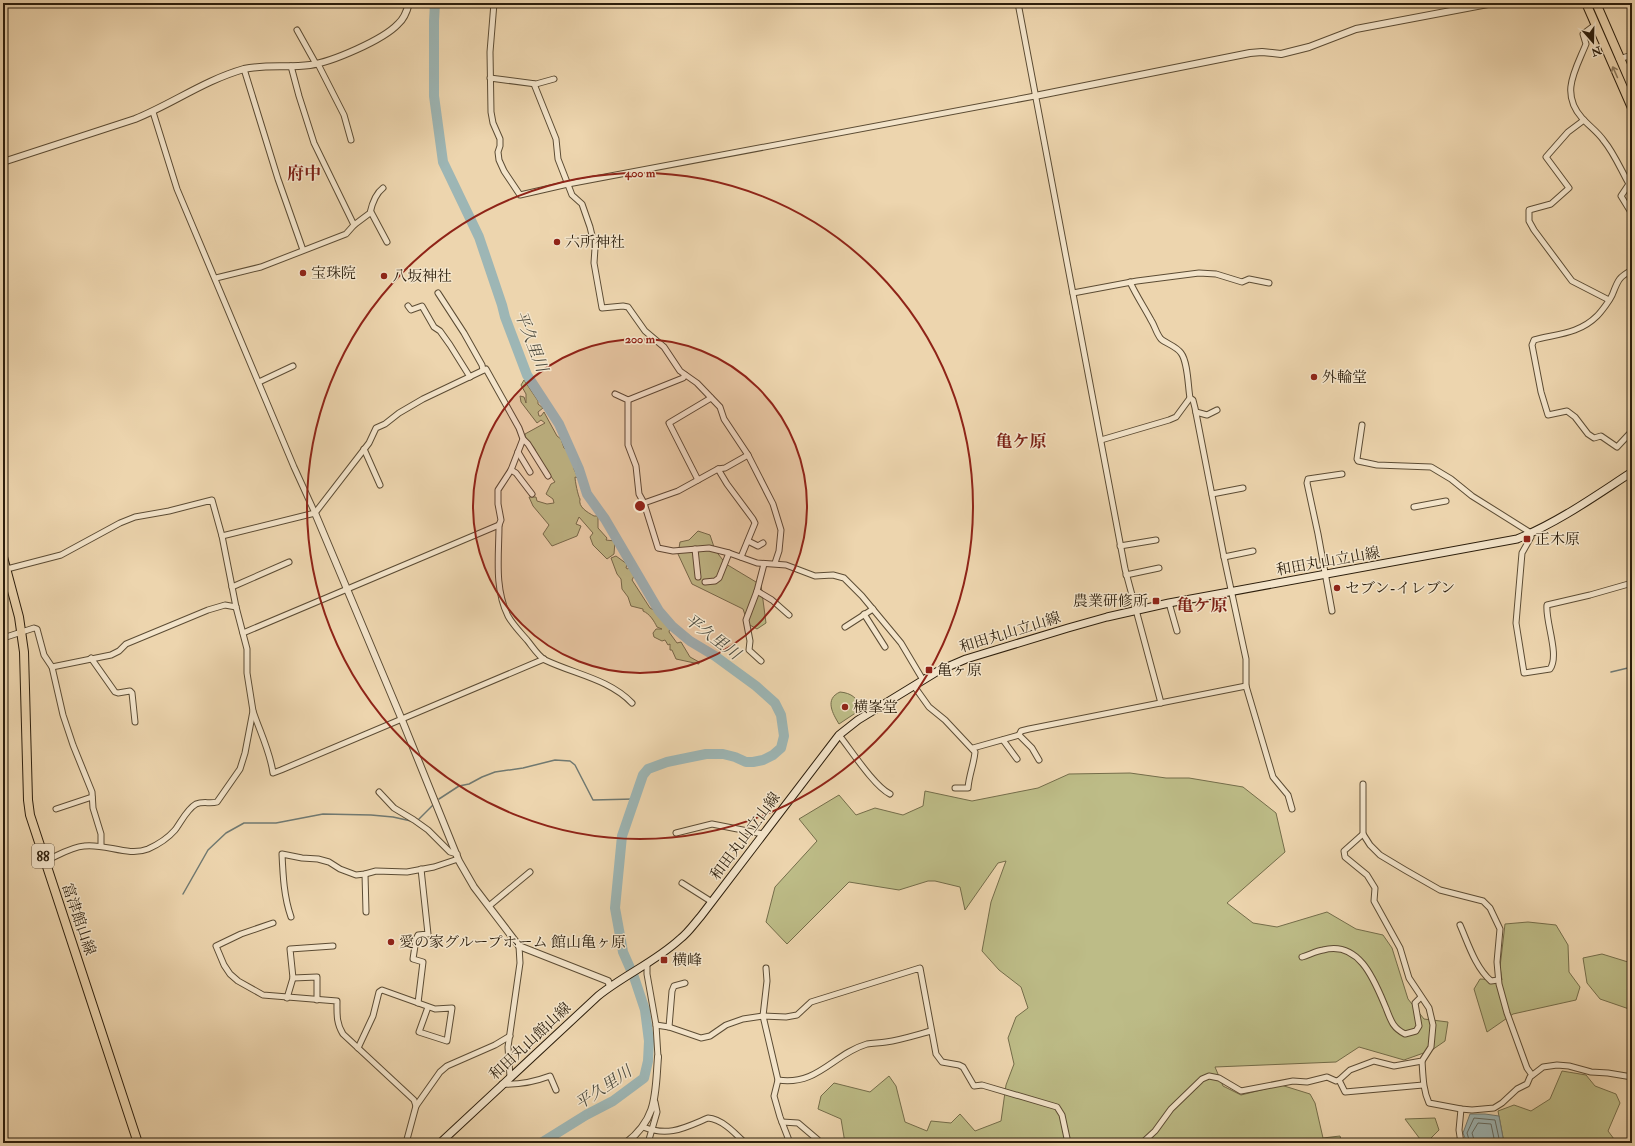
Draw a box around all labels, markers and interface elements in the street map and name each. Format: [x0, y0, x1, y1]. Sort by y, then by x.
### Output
north arrow [1573, 22, 1613, 62]
text: N [1588, 43, 1604, 59]
one-way arrow [1611, 67, 1619, 79]
district label: 府中 [287, 163, 321, 184]
text: 400 m [624, 166, 656, 181]
place label: 六所神社 [565, 233, 625, 252]
marker: 六所神社 [552, 237, 562, 247]
place label: 宝珠院 [311, 264, 356, 283]
place label: 八坂神社 [392, 267, 452, 286]
marker: 宝珠院 [298, 268, 308, 278]
marker: 八坂神社 [379, 271, 389, 281]
water label: 平久里川 [510, 308, 553, 377]
text: 200 m [625, 332, 656, 347]
place label: 外輪堂 [1322, 368, 1367, 387]
marker: 外輪堂 [1309, 372, 1319, 382]
district label: 亀ケ原 [996, 431, 1047, 452]
centre of rings [633, 499, 647, 513]
place label: 正木原 [1535, 530, 1580, 549]
marker: 正木原 [1522, 534, 1532, 544]
street label: 和田丸山立山線 [1275, 543, 1381, 580]
place label: セブン-イレブン [1345, 579, 1455, 598]
marker: セブン-イレブン [1332, 583, 1342, 593]
place label: 農業研修所 [1073, 592, 1148, 611]
district label: 亀ケ原 [1177, 595, 1228, 616]
marker: 農業研修所 [1151, 596, 1161, 606]
street label: 和田丸山立山線 [957, 608, 1063, 657]
water label: 平久里川 [681, 610, 746, 665]
place label: 亀ヶ原 [937, 661, 982, 680]
marker: 亀ヶ原 [924, 665, 934, 675]
place label: 横峯堂 [853, 698, 898, 717]
marker: 横峯堂 [840, 702, 850, 712]
street label: 和田丸山立山線 [706, 789, 785, 884]
road number: 88 [32, 844, 54, 868]
street label: 富津館山線 [57, 881, 100, 958]
place label: 愛の家グループホーム 館山亀ヶ原 [399, 933, 626, 952]
marker: 愛の家グループホーム 館山亀ヶ原 [386, 937, 396, 947]
place label: 横峰 [672, 951, 702, 970]
marker: 横峰 [659, 955, 669, 965]
street label: 和田丸山館山線 [485, 999, 575, 1084]
water label: 平久里川 [571, 1061, 637, 1114]

